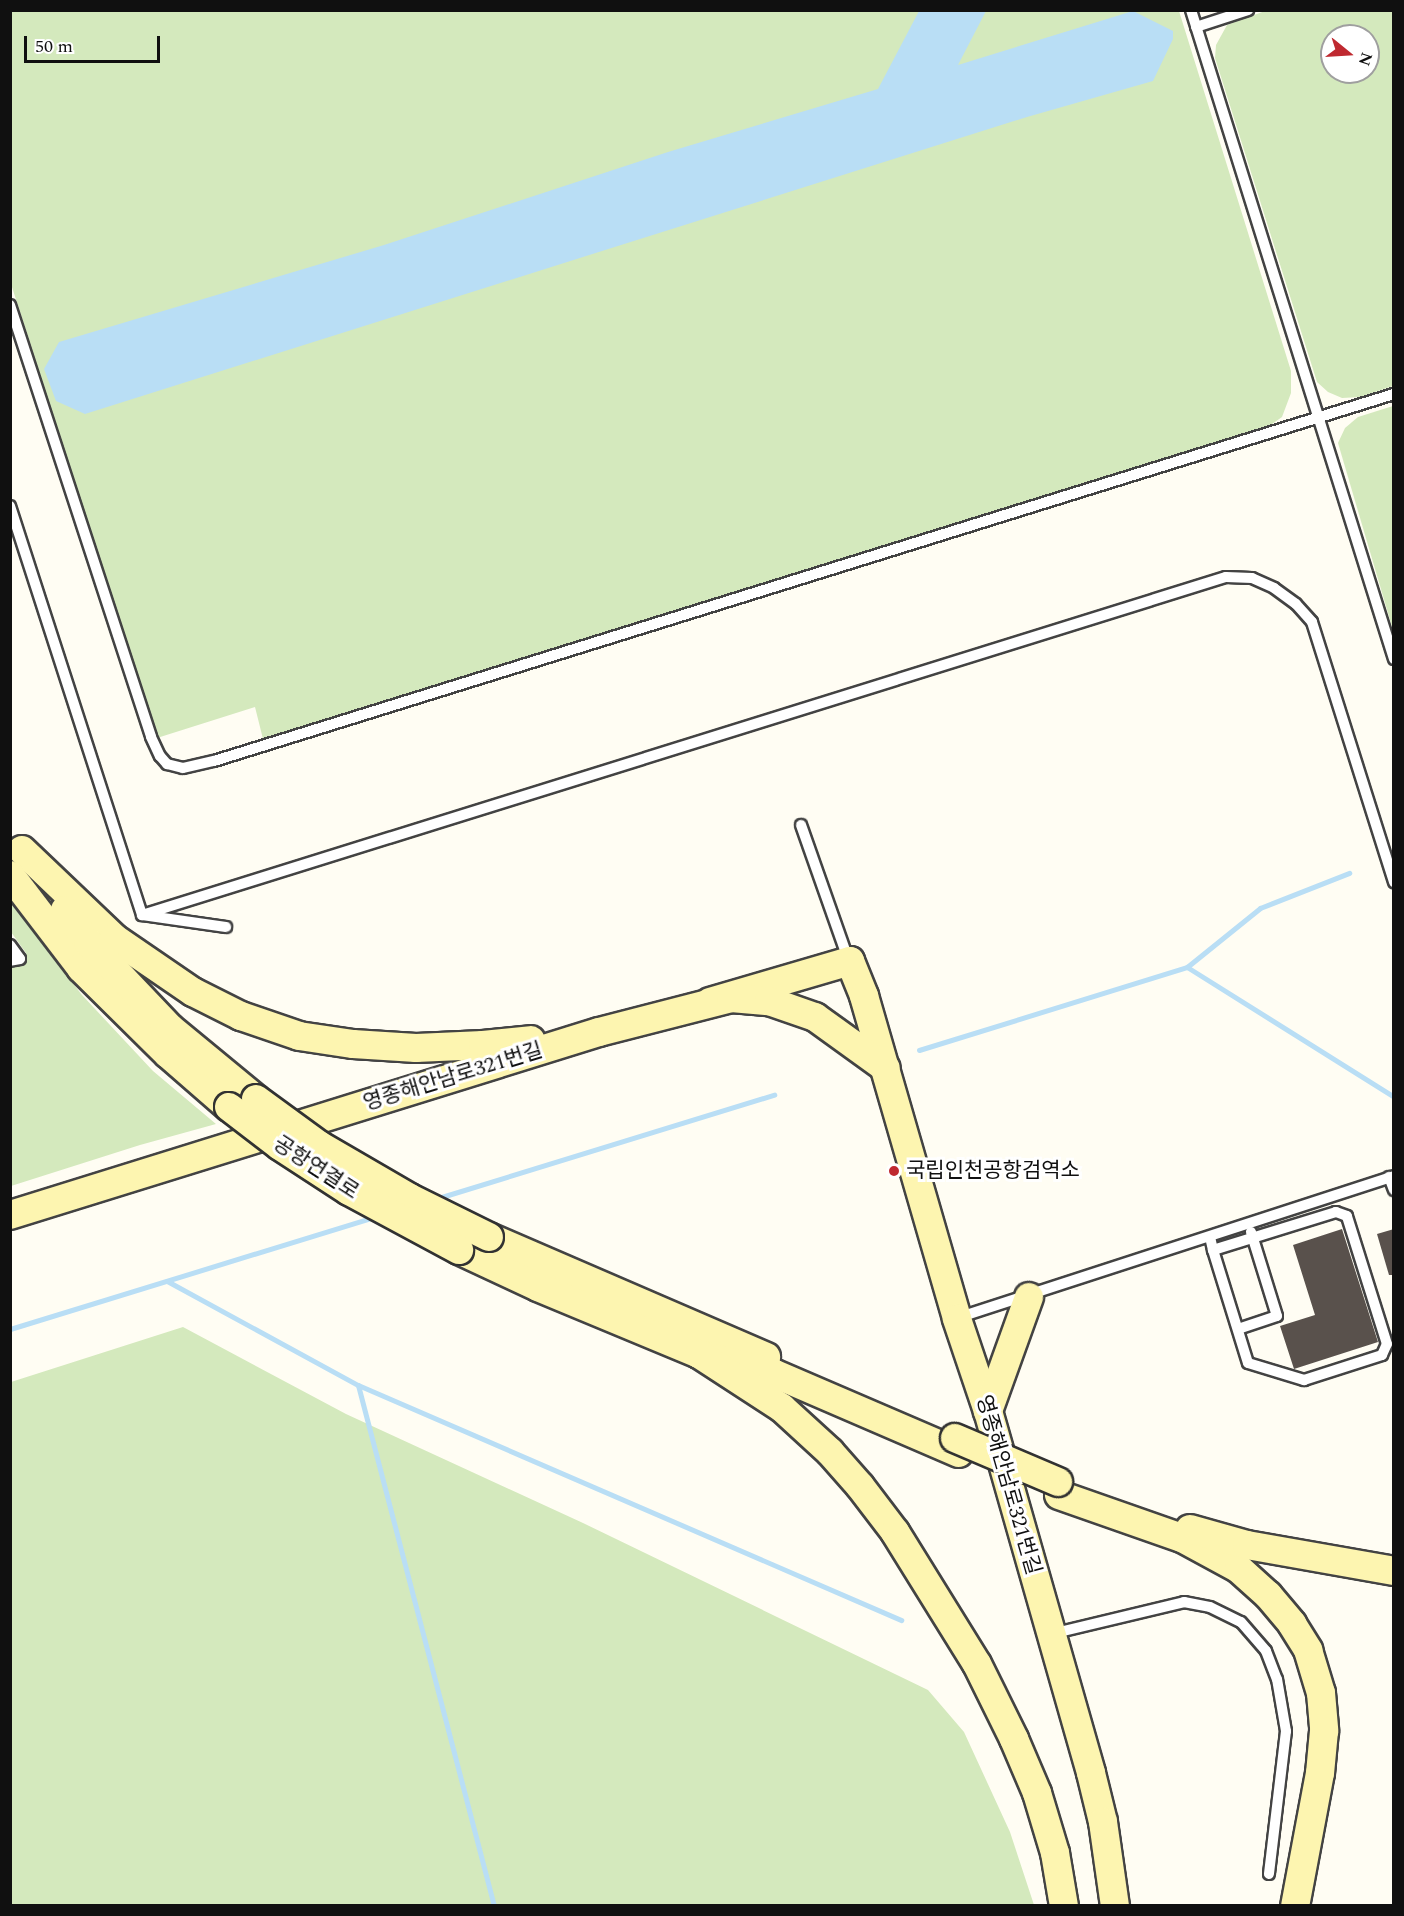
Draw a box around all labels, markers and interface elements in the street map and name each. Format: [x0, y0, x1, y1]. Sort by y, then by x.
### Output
scale bar [27, 24, 164, 62]
north arrow [1320, 24, 1380, 84]
text: 50 m [35, 33, 73, 60]
text: N [1352, 49, 1379, 69]
street label: 영종해안남로321번길 [360, 1038, 546, 1116]
street label: 공항연결로 [269, 1131, 363, 1205]
place label: 국립인천공항검역소 [906, 1158, 1080, 1184]
marker: 국립인천공항검역소 [887, 1164, 901, 1178]
street label: 영종해안남로321번길 [970, 1392, 1046, 1578]

